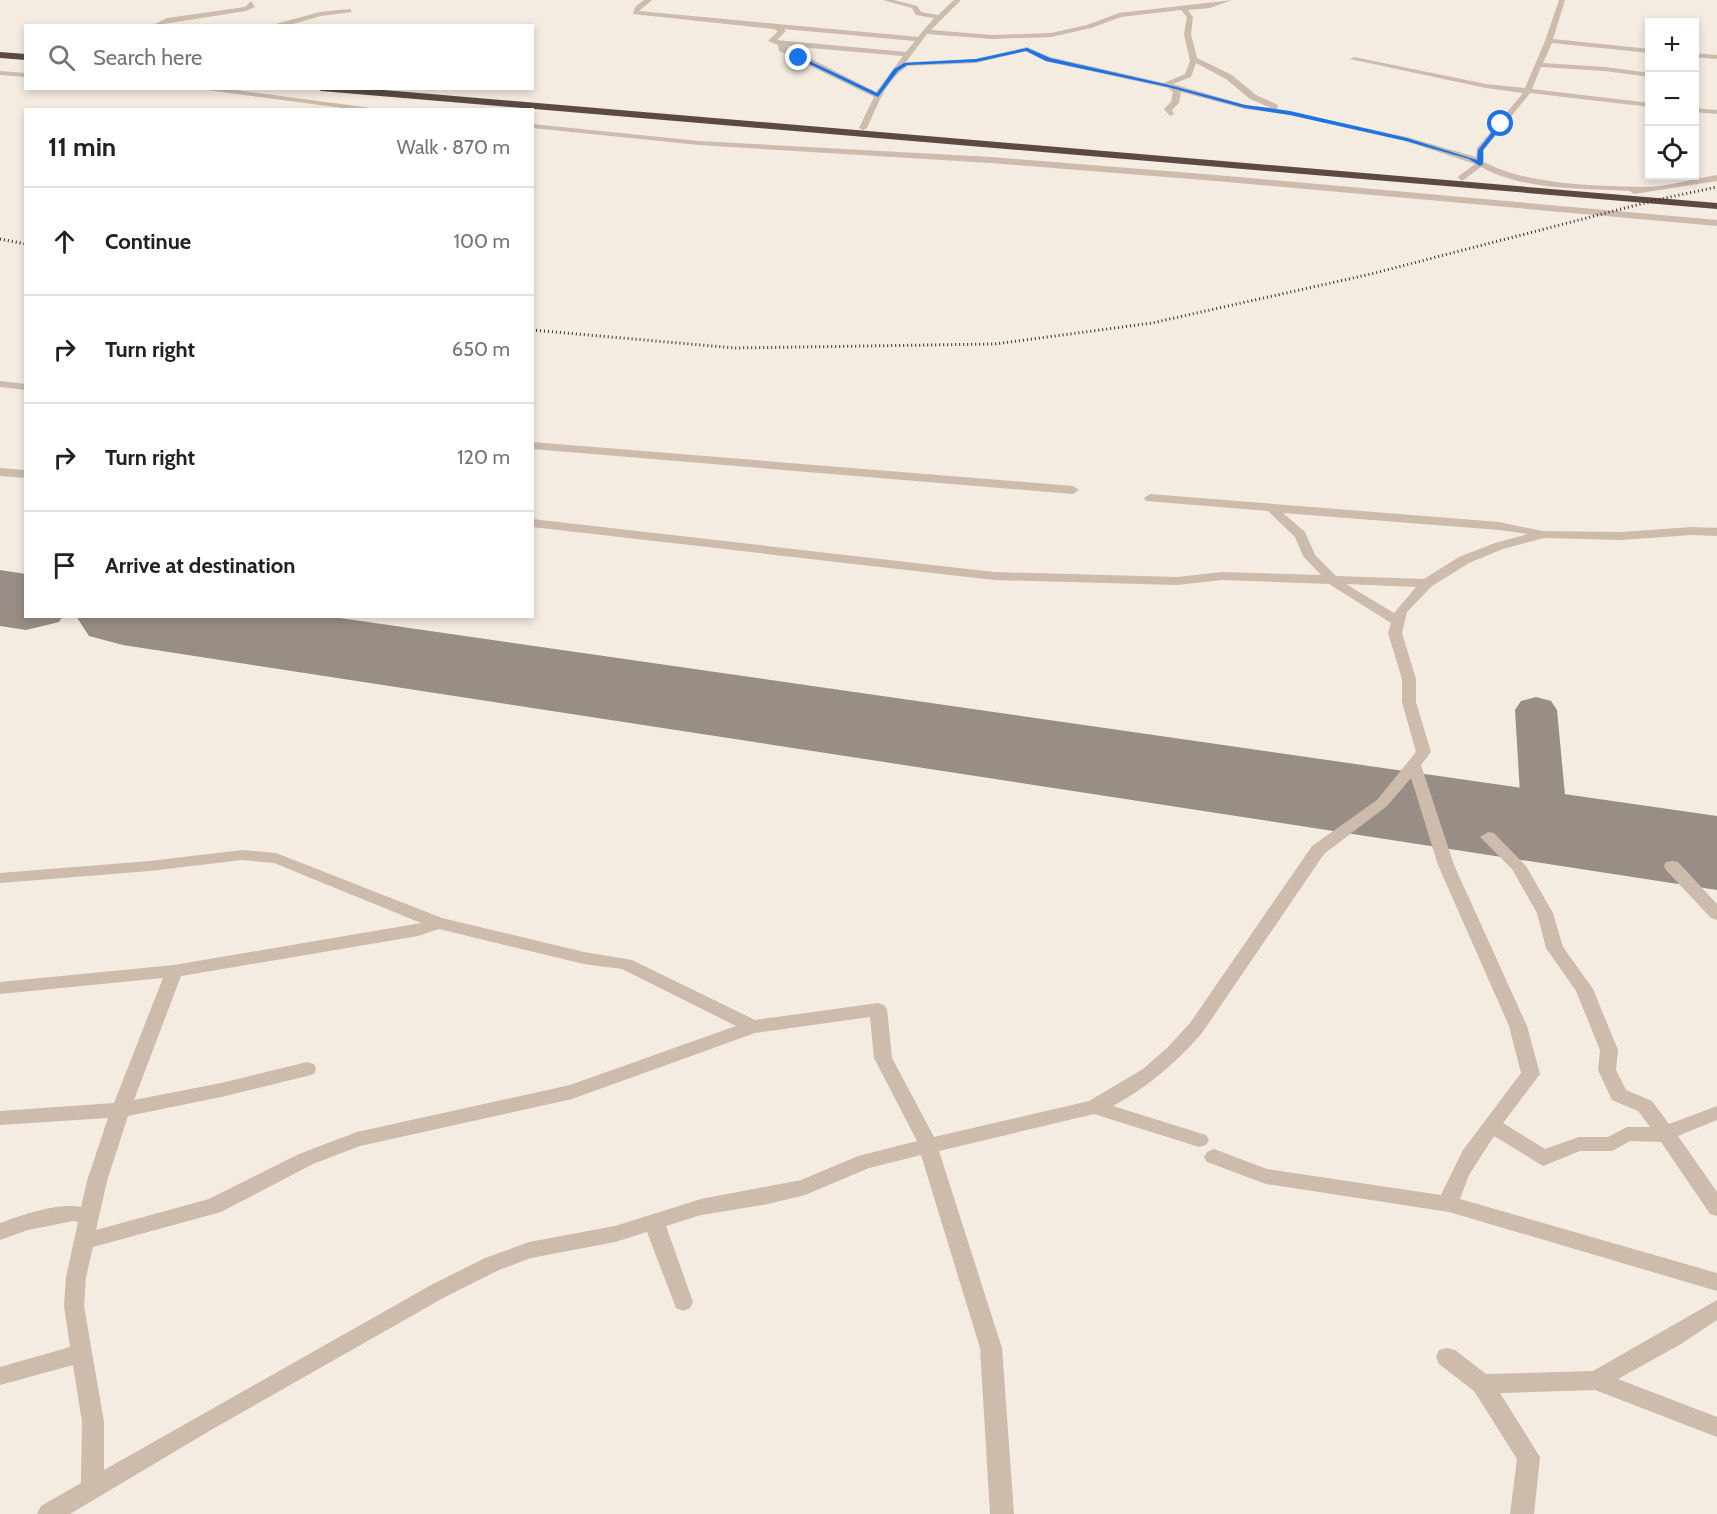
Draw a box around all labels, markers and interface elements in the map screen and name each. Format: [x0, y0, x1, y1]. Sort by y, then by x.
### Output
map controls [1645, 18, 1699, 180]
button: + [1645, 18, 1699, 72]
search box [24, 24, 534, 90]
icon: search [45, 41, 78, 74]
text: Search here [93, 44, 202, 71]
route end [785, 44, 811, 70]
button: − [1645, 72, 1699, 126]
route start [1487, 110, 1513, 136]
button: locate [1645, 126, 1699, 180]
text: 11 min [48, 131, 116, 163]
text: Walk · 870 m [397, 135, 510, 159]
icon: ahead [48, 225, 81, 258]
text: Continue [105, 228, 191, 255]
text: 100 m [454, 229, 510, 253]
icon: right [48, 333, 81, 366]
text: Turn right [105, 336, 195, 363]
text: 650 m [452, 337, 510, 361]
icon: right [48, 441, 81, 474]
text: Turn right [105, 444, 195, 471]
text: 120 m [457, 445, 510, 469]
icon: arrive [48, 549, 81, 582]
text: Arrive at destination [105, 552, 295, 579]

